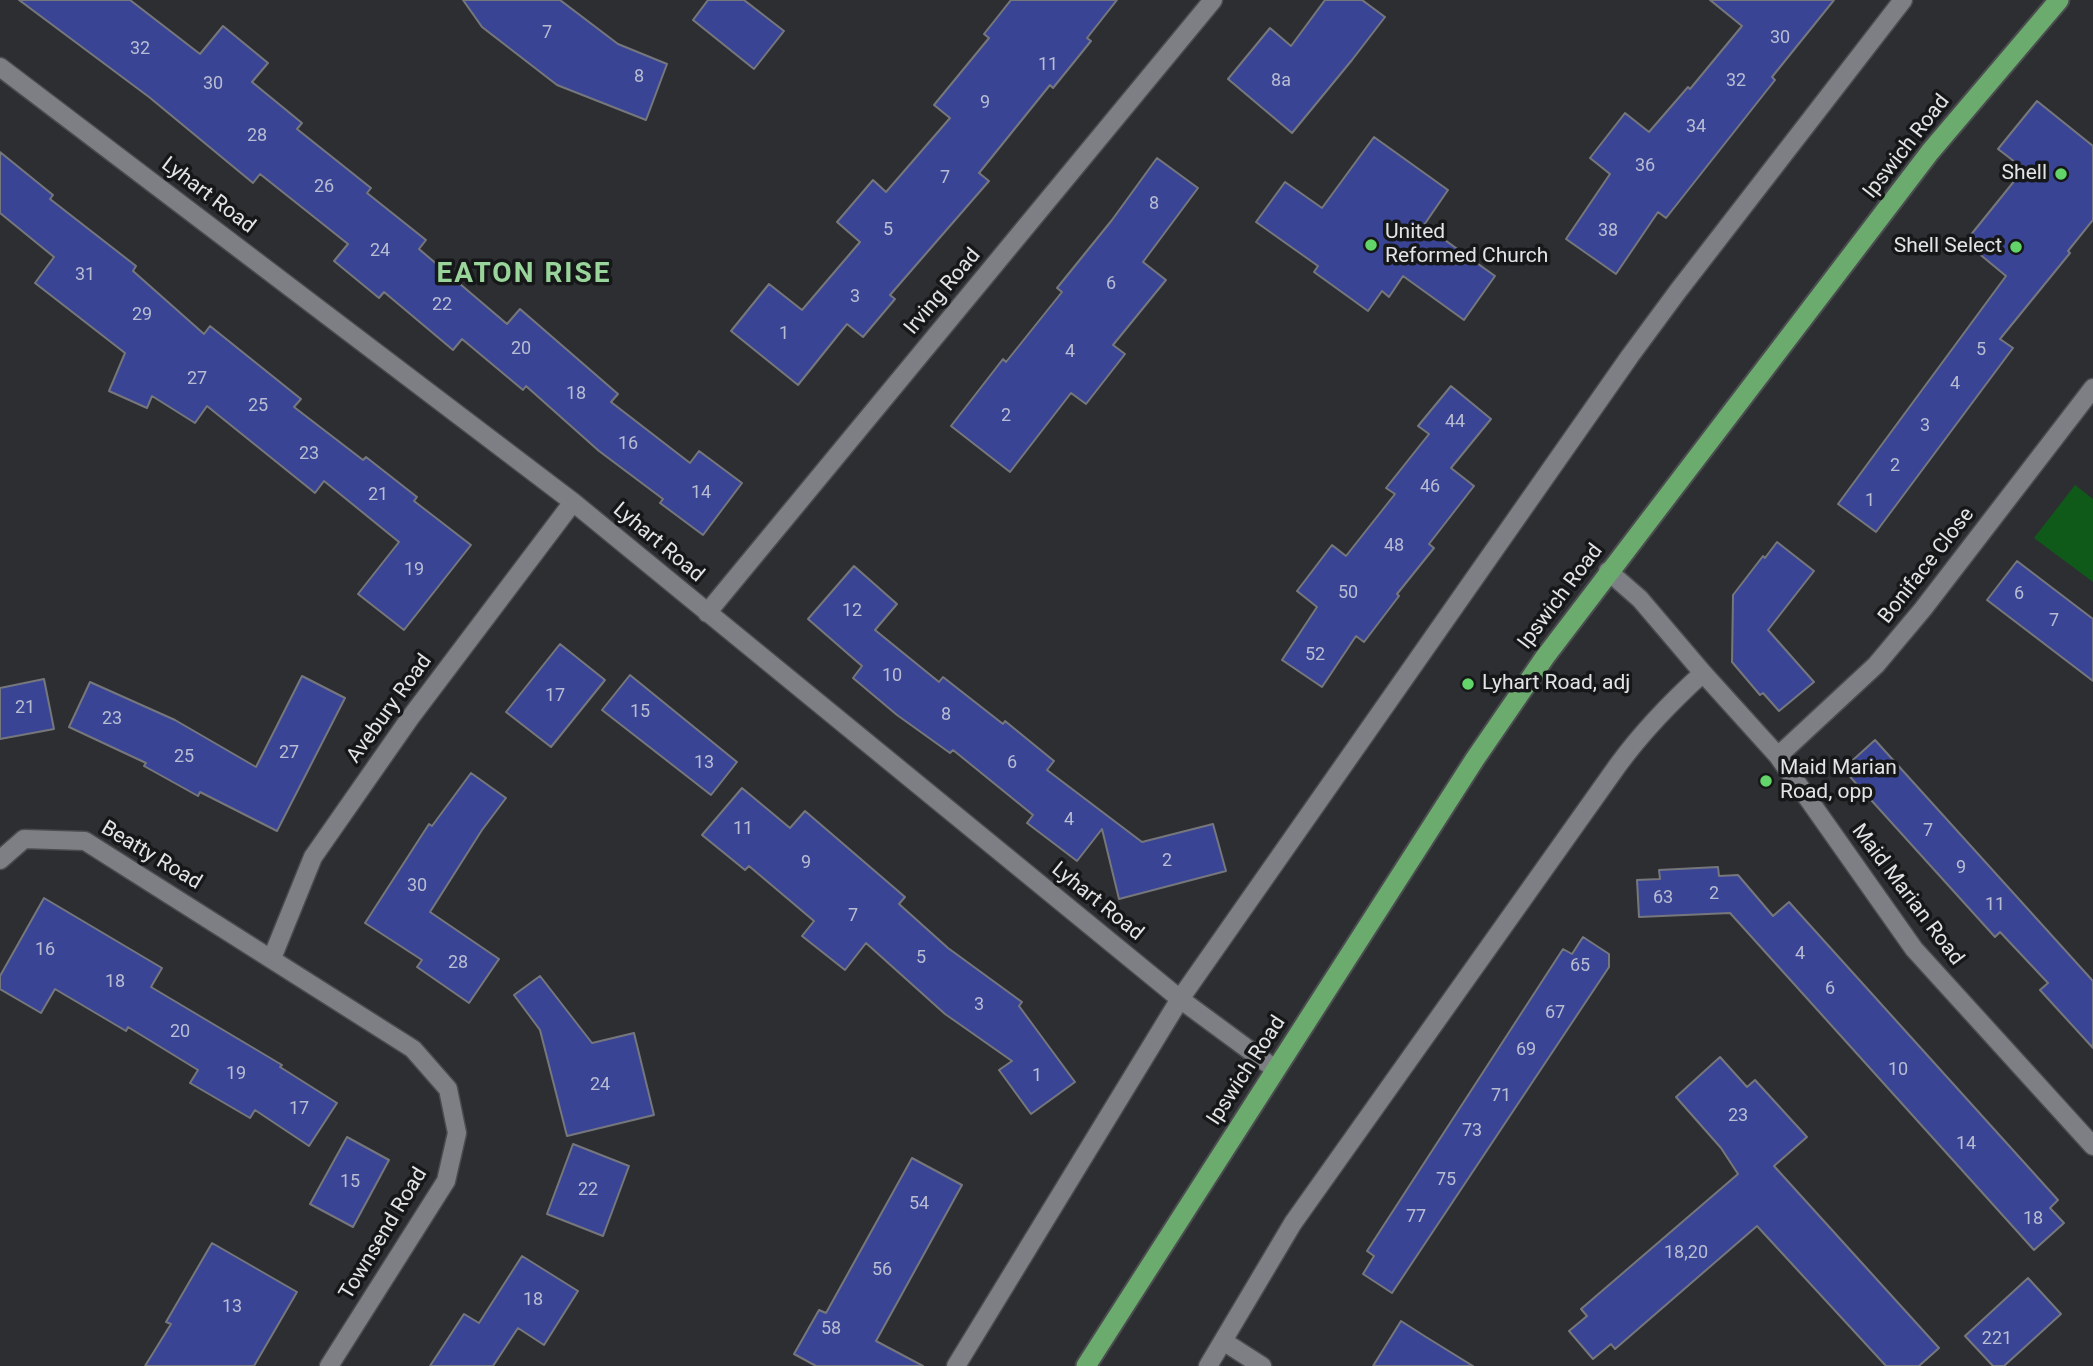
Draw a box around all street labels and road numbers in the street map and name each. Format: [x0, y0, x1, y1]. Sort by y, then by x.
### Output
street label: Ipswich Road [1859, 90, 1955, 204]
street label: Lyhart Road [156, 153, 260, 239]
street label: Irving Road [900, 244, 986, 340]
street label: Lyhart Road [607, 498, 709, 588]
street label: Boniface Close [1874, 503, 1980, 629]
street label: Ipswich Road [1513, 539, 1609, 655]
street label: Avebury Road [342, 650, 438, 768]
street label: Beatty Road [96, 816, 206, 896]
street label: Maid Marian Road [1846, 819, 1968, 971]
street label: Lyhart Road [1046, 857, 1148, 947]
street label: Ipswich Road [1202, 1012, 1292, 1130]
street label: Townsend Road [335, 1163, 433, 1305]

